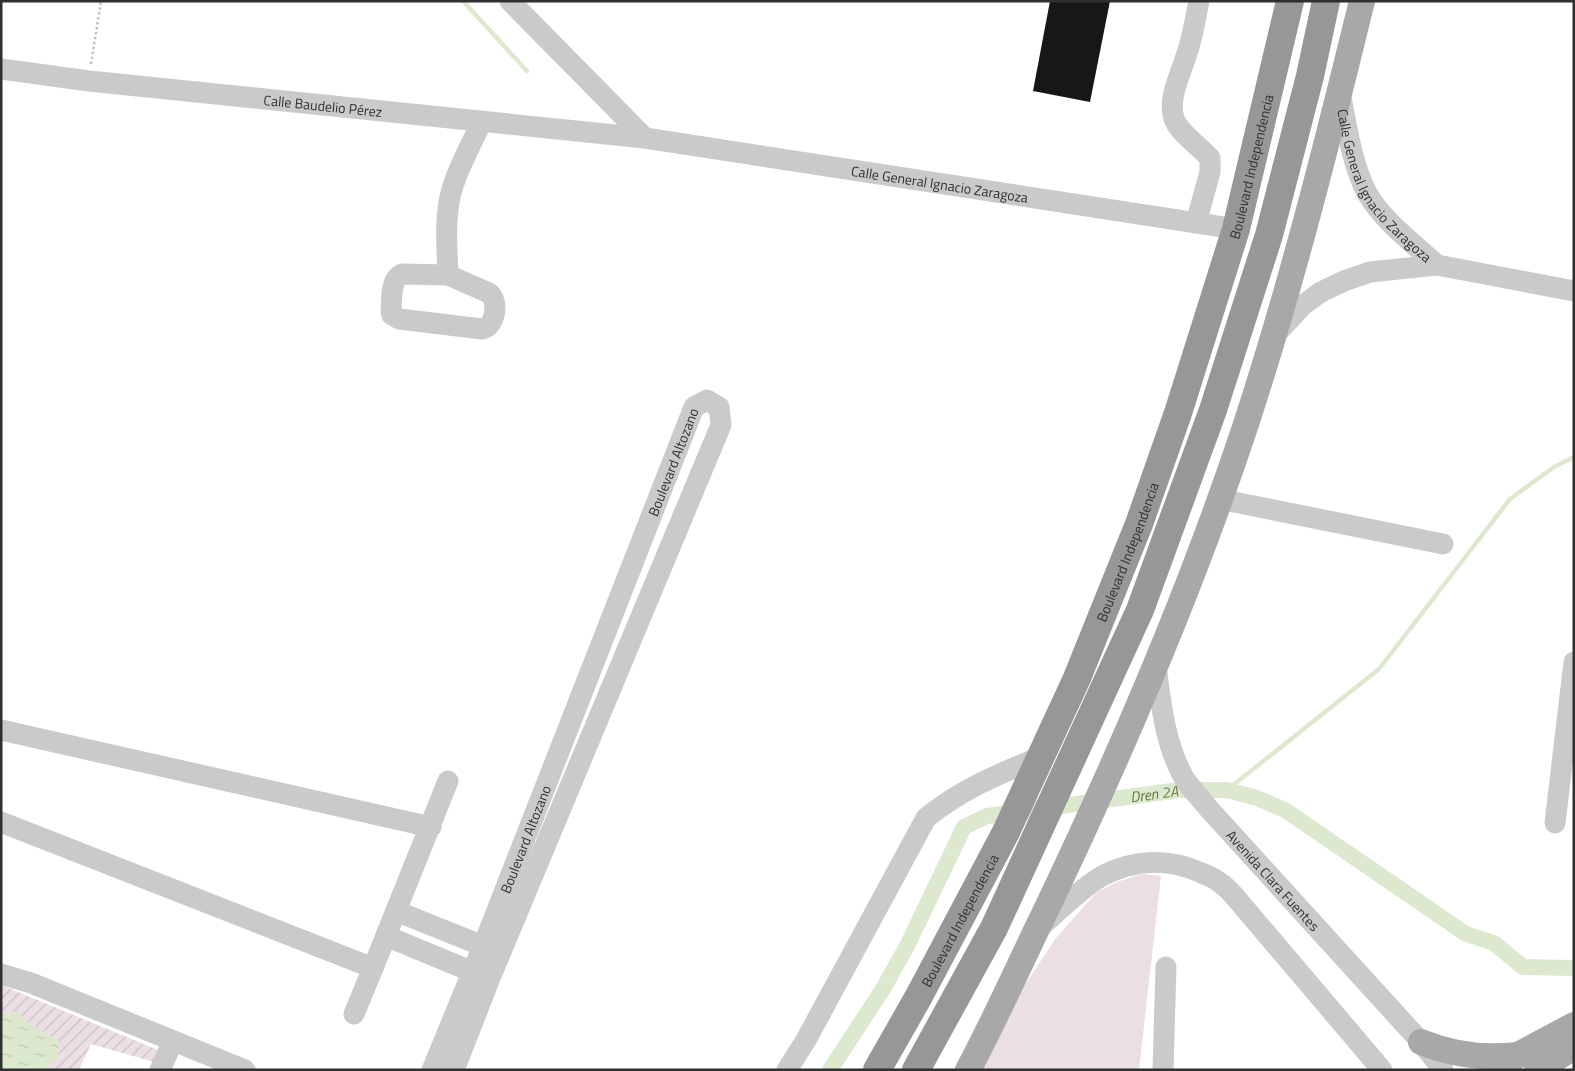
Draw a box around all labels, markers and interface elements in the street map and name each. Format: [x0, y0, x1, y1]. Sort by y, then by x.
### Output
street label: Calle Baudelio Pérez [263, 88, 383, 122]
street label: Boulevard Independencia [1223, 92, 1278, 242]
street label: Calle General Ignacio Zaragoza [1333, 107, 1437, 267]
street label: Calle General Ignacio Zaragoza [850, 159, 1030, 207]
street label: Boulevard Altozano [642, 405, 703, 519]
street label: Boulevard Independencia [1090, 479, 1163, 625]
water label: Dren 2A [1129, 779, 1179, 808]
street label: Boulevard Altozano [494, 782, 556, 896]
street label: Avenida Clara Fuentes [1222, 825, 1325, 935]
street label: Boulevard Independencia [915, 850, 1003, 990]

